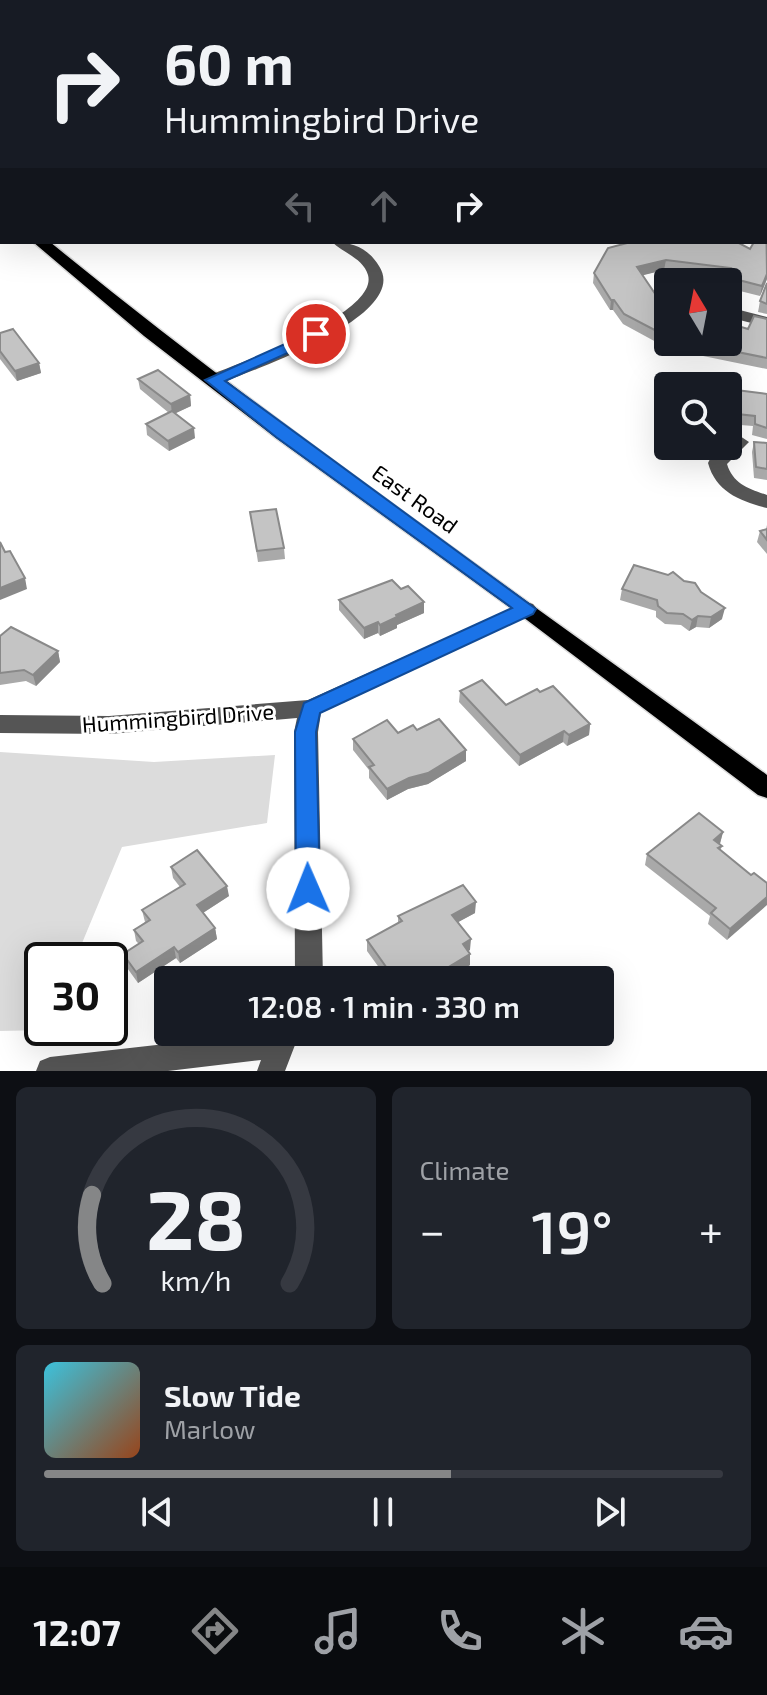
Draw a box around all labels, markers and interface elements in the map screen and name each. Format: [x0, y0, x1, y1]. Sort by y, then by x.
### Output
text: 60 m [164, 29, 294, 96]
icon: right [32, 32, 136, 136]
text: Hummingbird Drive [164, 97, 479, 140]
icon: left [278, 184, 322, 228]
icon: ahead [362, 184, 406, 228]
icon: right [446, 184, 490, 228]
north arrow [654, 268, 742, 356]
map controls [654, 268, 742, 460]
pin [282, 300, 350, 368]
icon: arrive [294, 312, 338, 356]
button: search [654, 372, 742, 460]
street label: East Road [368, 458, 463, 538]
street label: Hummingbird Drive [81, 697, 275, 737]
position arrow [266, 847, 350, 931]
speed limit sign: 30 [24, 942, 128, 1046]
text: 12:08 · 1 min · 330 m [248, 988, 520, 1024]
text: Climate [420, 1154, 509, 1185]
text: 28 [146, 1167, 246, 1267]
text: 19° [531, 1194, 613, 1266]
text: − [420, 1203, 445, 1256]
text: + [699, 1203, 723, 1256]
text: km/h [160, 1262, 231, 1297]
text: Slow Tide [164, 1377, 301, 1413]
text: Marlow [164, 1413, 255, 1444]
icon: previous [135, 1490, 179, 1534]
icon: pause [361, 1490, 405, 1534]
icon: next [588, 1490, 632, 1534]
icon: directions [187, 1603, 243, 1659]
icon: music [310, 1603, 366, 1659]
icon: phone [432, 1603, 488, 1659]
icon: climate [555, 1603, 611, 1659]
icon: car [678, 1603, 734, 1659]
text: 12:07 [33, 1610, 121, 1653]

